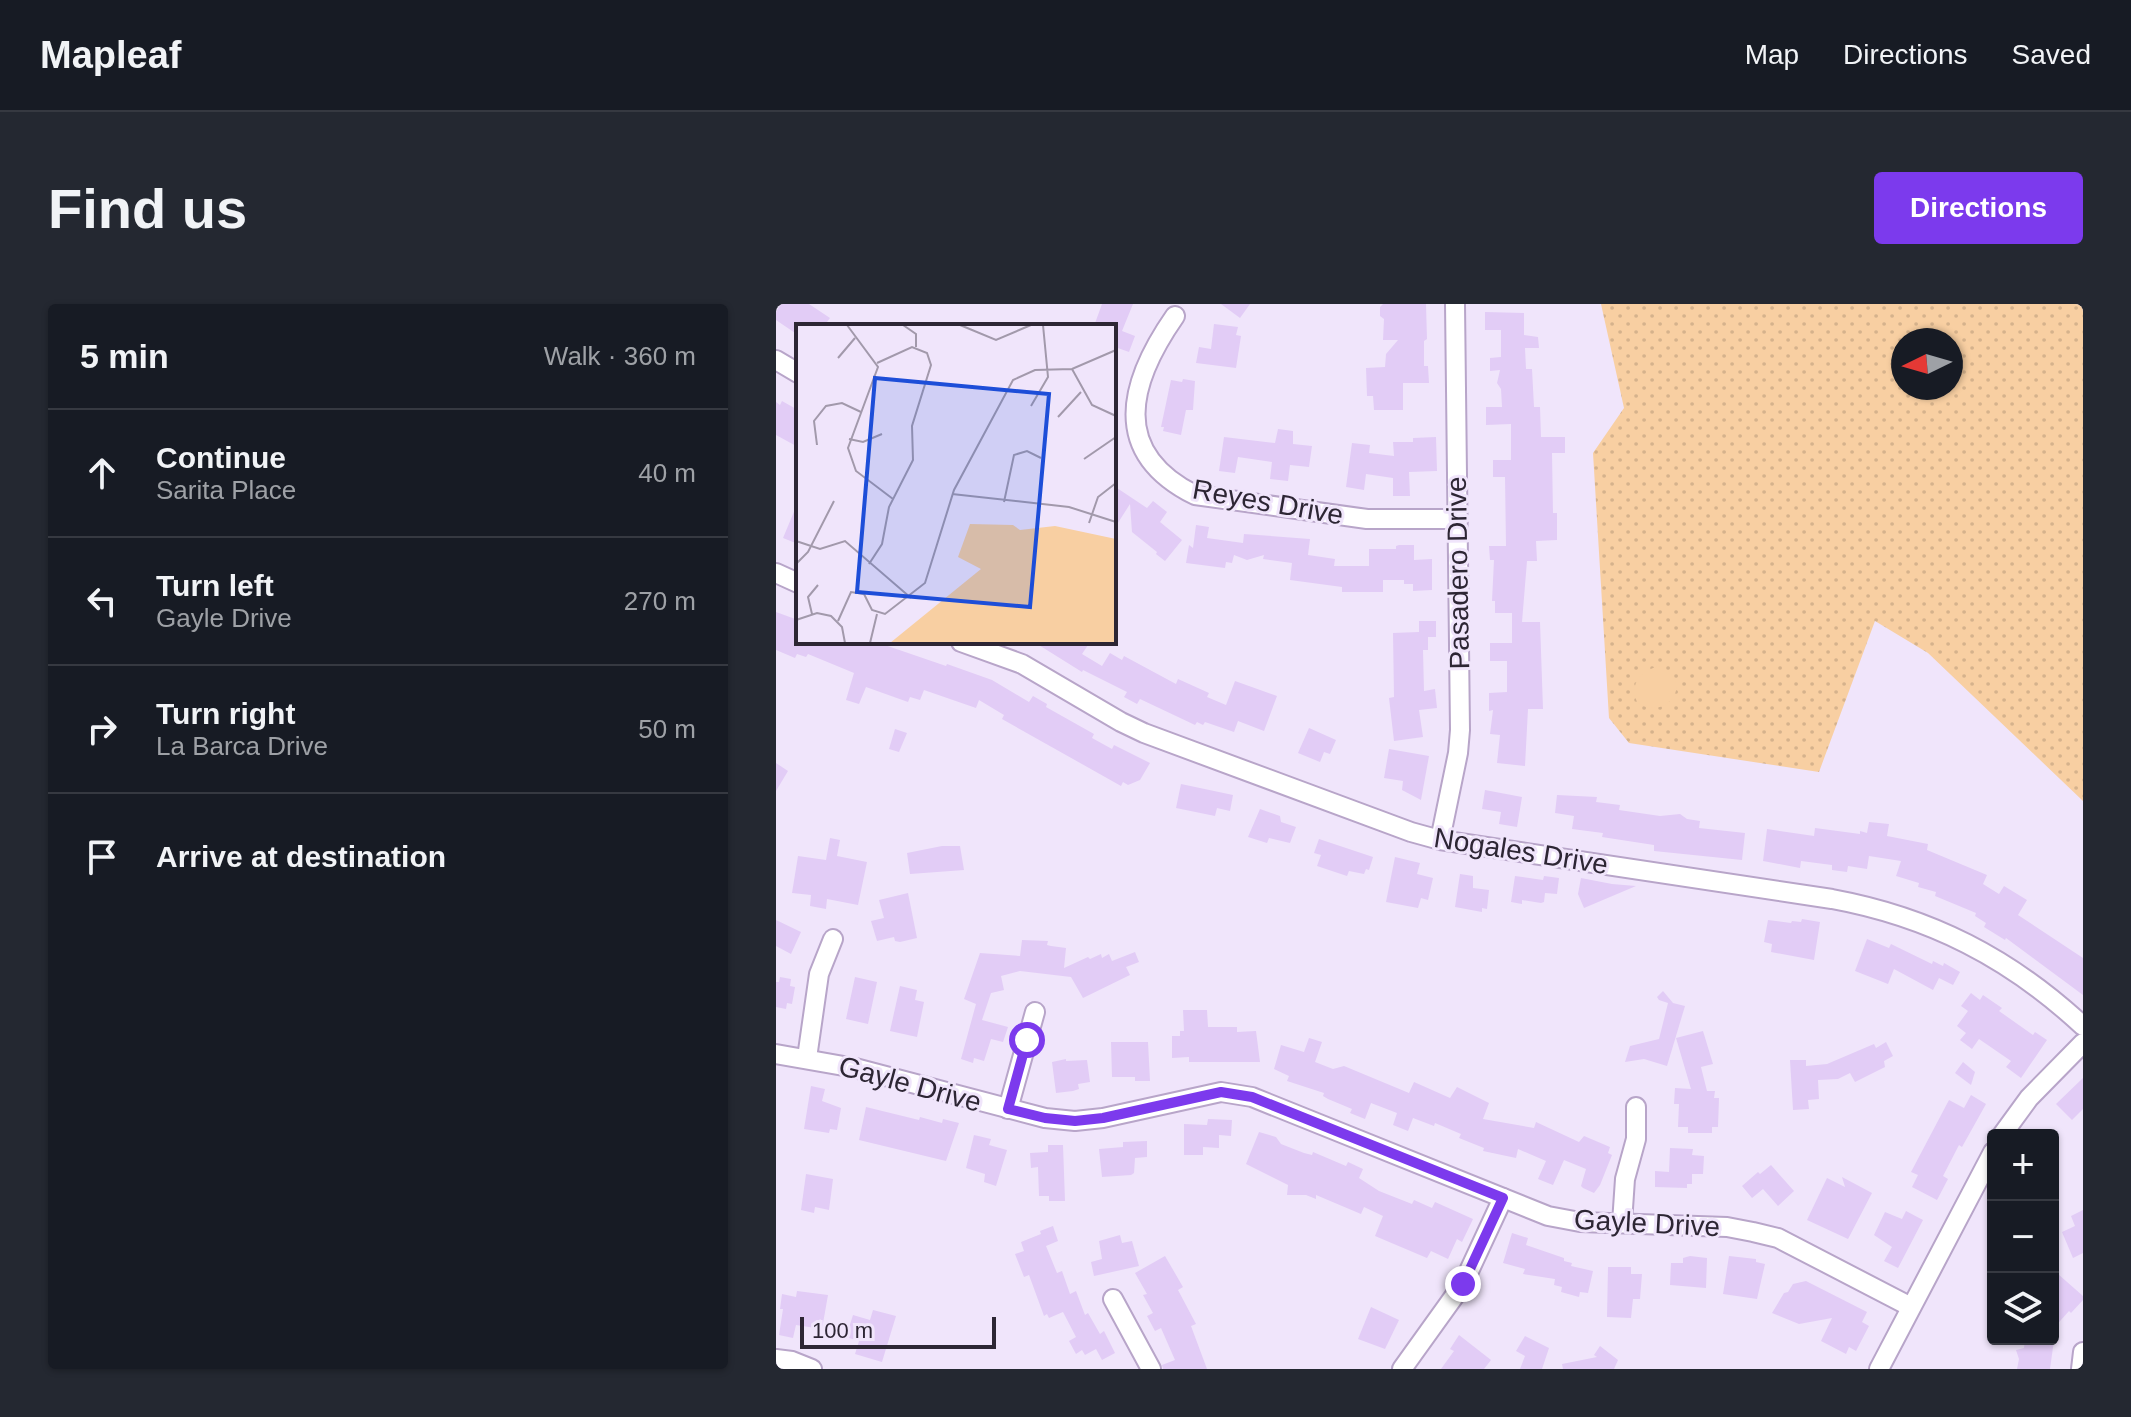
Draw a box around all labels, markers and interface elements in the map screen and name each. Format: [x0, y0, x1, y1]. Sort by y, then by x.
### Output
text: Mapleaf [40, 34, 181, 76]
text: Map [1745, 39, 1799, 70]
text: Directions [1843, 39, 1968, 70]
text: Saved [2012, 39, 2091, 70]
button: Directions [1874, 172, 2083, 244]
text: Find us [48, 177, 247, 240]
inset map [796, 324, 1116, 644]
north arrow [1891, 328, 1963, 400]
text: 5 min [80, 337, 169, 375]
text: Walk · 360 m [544, 341, 696, 371]
text: Continue [156, 441, 286, 474]
icon: ahead [80, 451, 124, 495]
text: 40 m [638, 458, 696, 488]
street label: Reyes Drive [1190, 473, 1346, 531]
text: Sarita Place [156, 475, 296, 505]
street label: Pasadero Drive [1441, 476, 1475, 670]
text: Turn left [156, 569, 274, 602]
icon: left [80, 579, 124, 623]
text: 270 m [624, 586, 696, 616]
text: Gayle Drive [156, 603, 292, 633]
text: Turn right [156, 697, 295, 730]
icon: right [80, 707, 124, 751]
text: 50 m [638, 714, 696, 744]
text: La Barca Drive [156, 731, 328, 761]
street label: Nogales Drive [1432, 822, 1610, 880]
icon: arrive [80, 835, 124, 879]
text: Arrive at destination [156, 840, 446, 873]
route start [1009, 1022, 1045, 1058]
street label: Gayle Drive [835, 1050, 985, 1118]
map controls [1987, 1129, 2059, 1345]
button: + [1987, 1129, 2059, 1201]
button: − [1987, 1201, 2059, 1273]
street label: Gayle Drive [1573, 1204, 1721, 1242]
route end [1445, 1266, 1481, 1302]
button: layers [1987, 1273, 2059, 1345]
scale bar [800, 1313, 996, 1349]
text: 100 m [812, 1318, 873, 1343]

